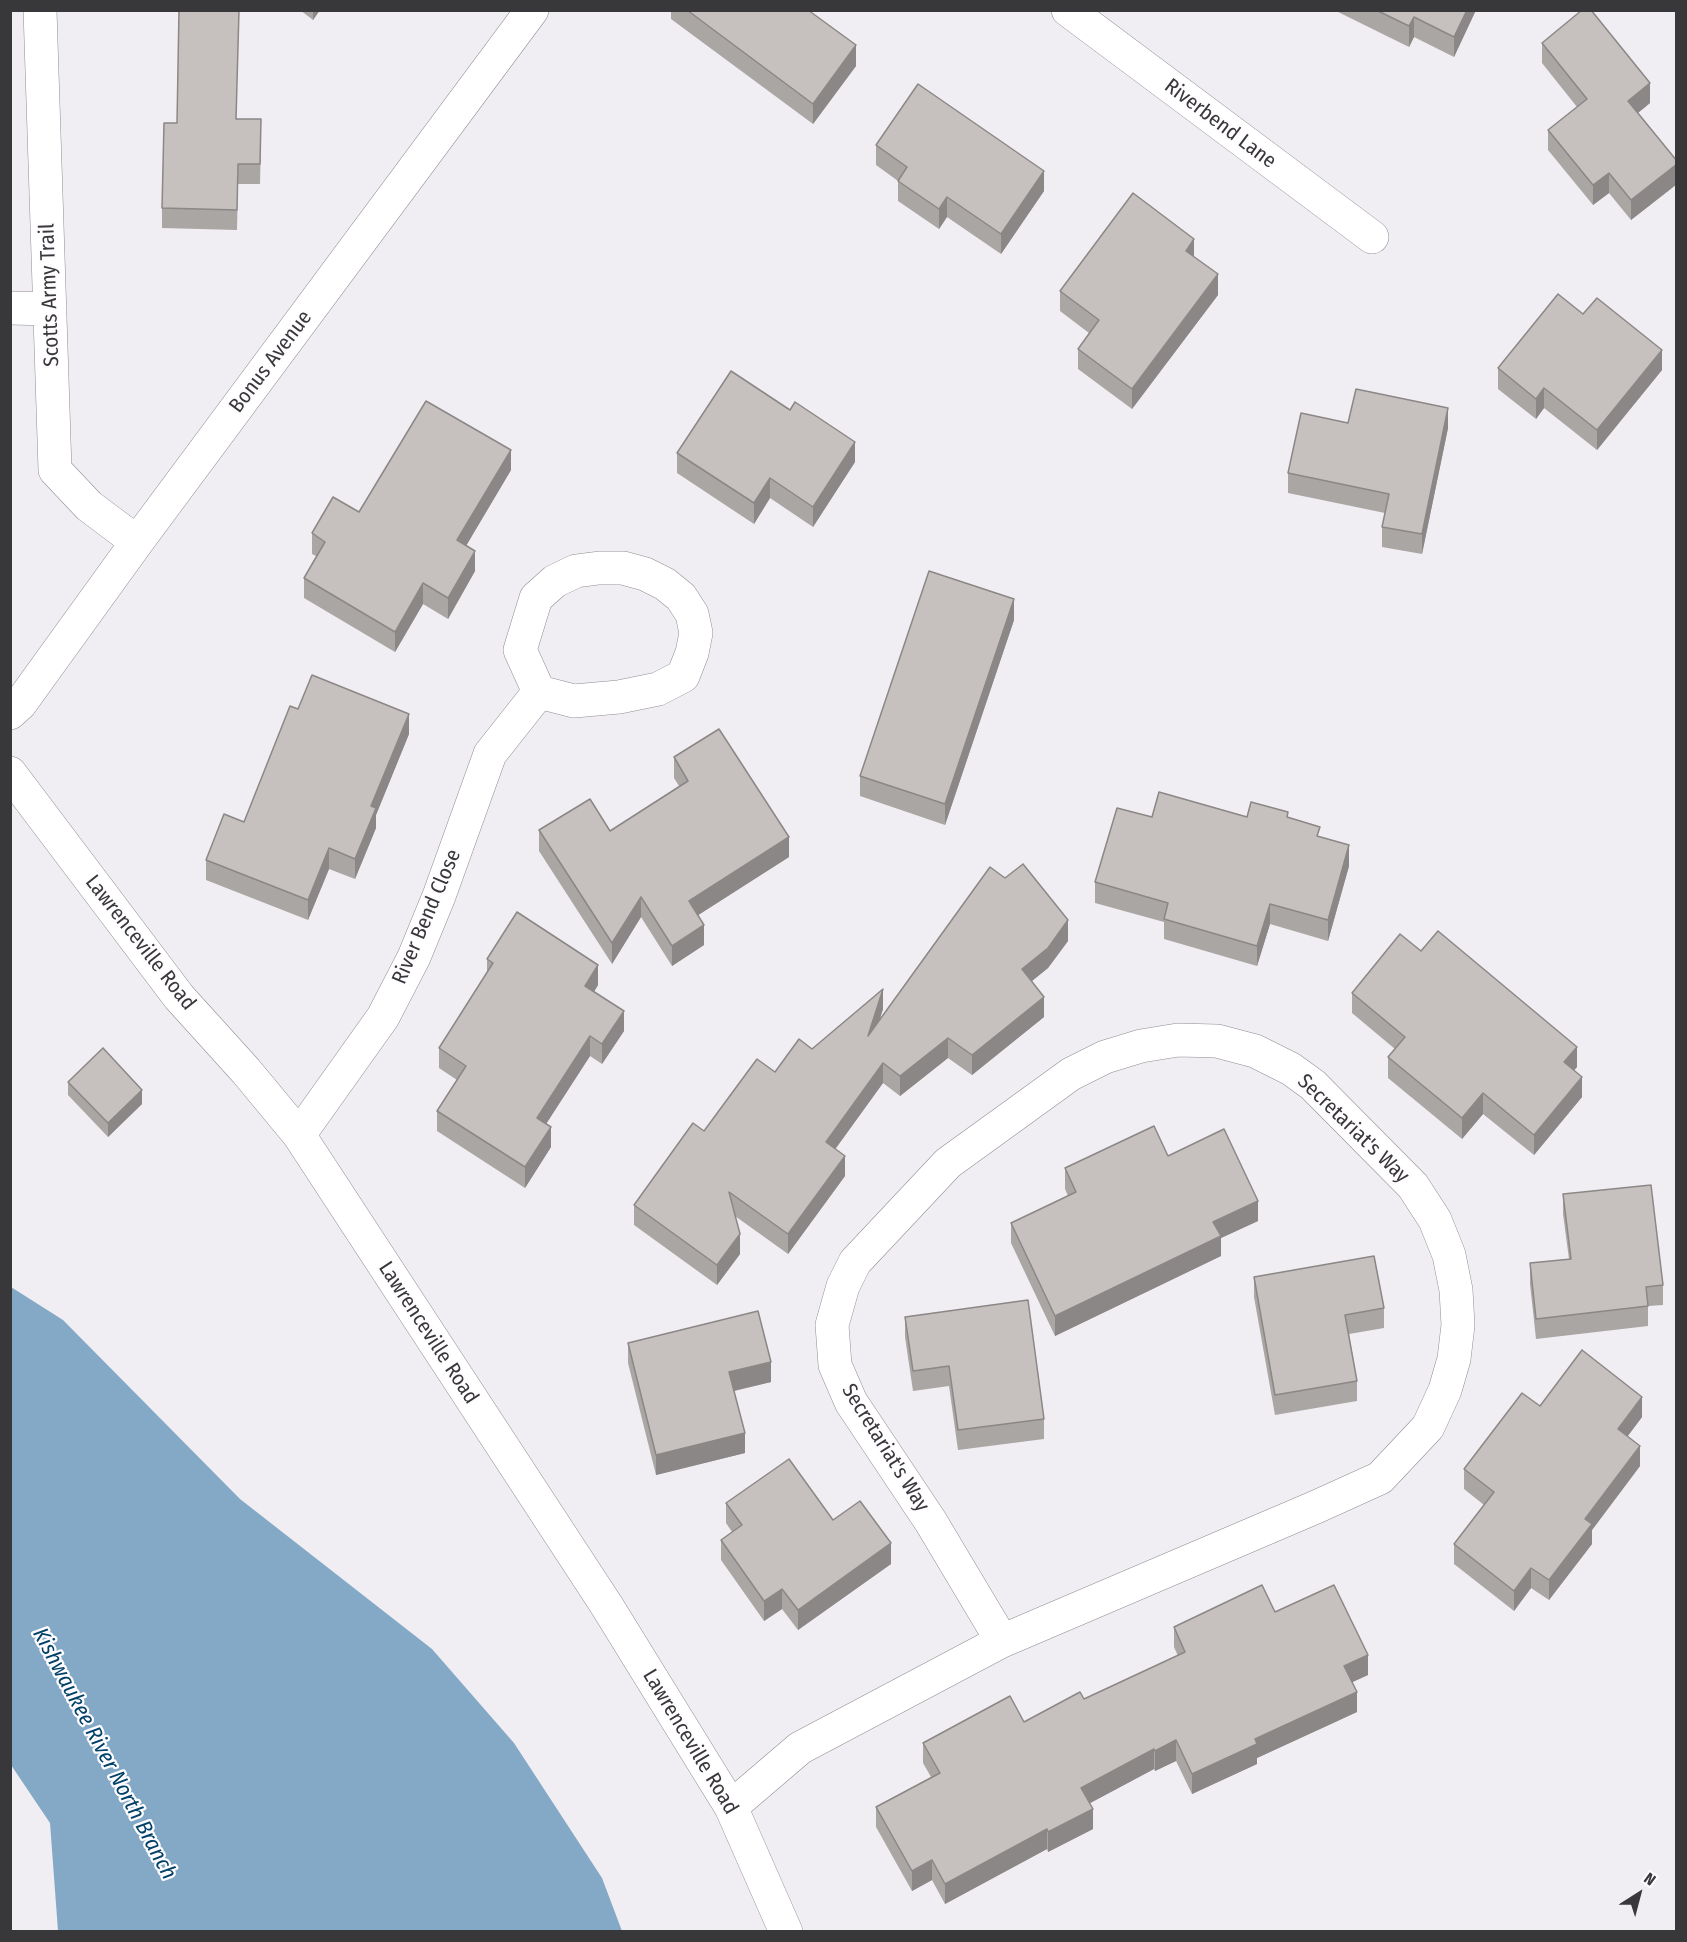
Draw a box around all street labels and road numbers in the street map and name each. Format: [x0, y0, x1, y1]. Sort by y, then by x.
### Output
street label: Riverbend Lane [1159, 74, 1281, 174]
street label: Scotts Army Trail [35, 223, 65, 367]
street label: Bonus Avenue [224, 306, 318, 418]
street label: River Bend Close [387, 846, 467, 988]
street label: Lawrenceville Road [79, 870, 201, 1016]
street label: Secretariat's Way [1292, 1069, 1414, 1189]
street label: Lawrenceville Road [373, 1257, 483, 1409]
street label: Secretariat's Way [836, 1380, 934, 1516]
street label: Lawrenceville Road [637, 1665, 743, 1819]

